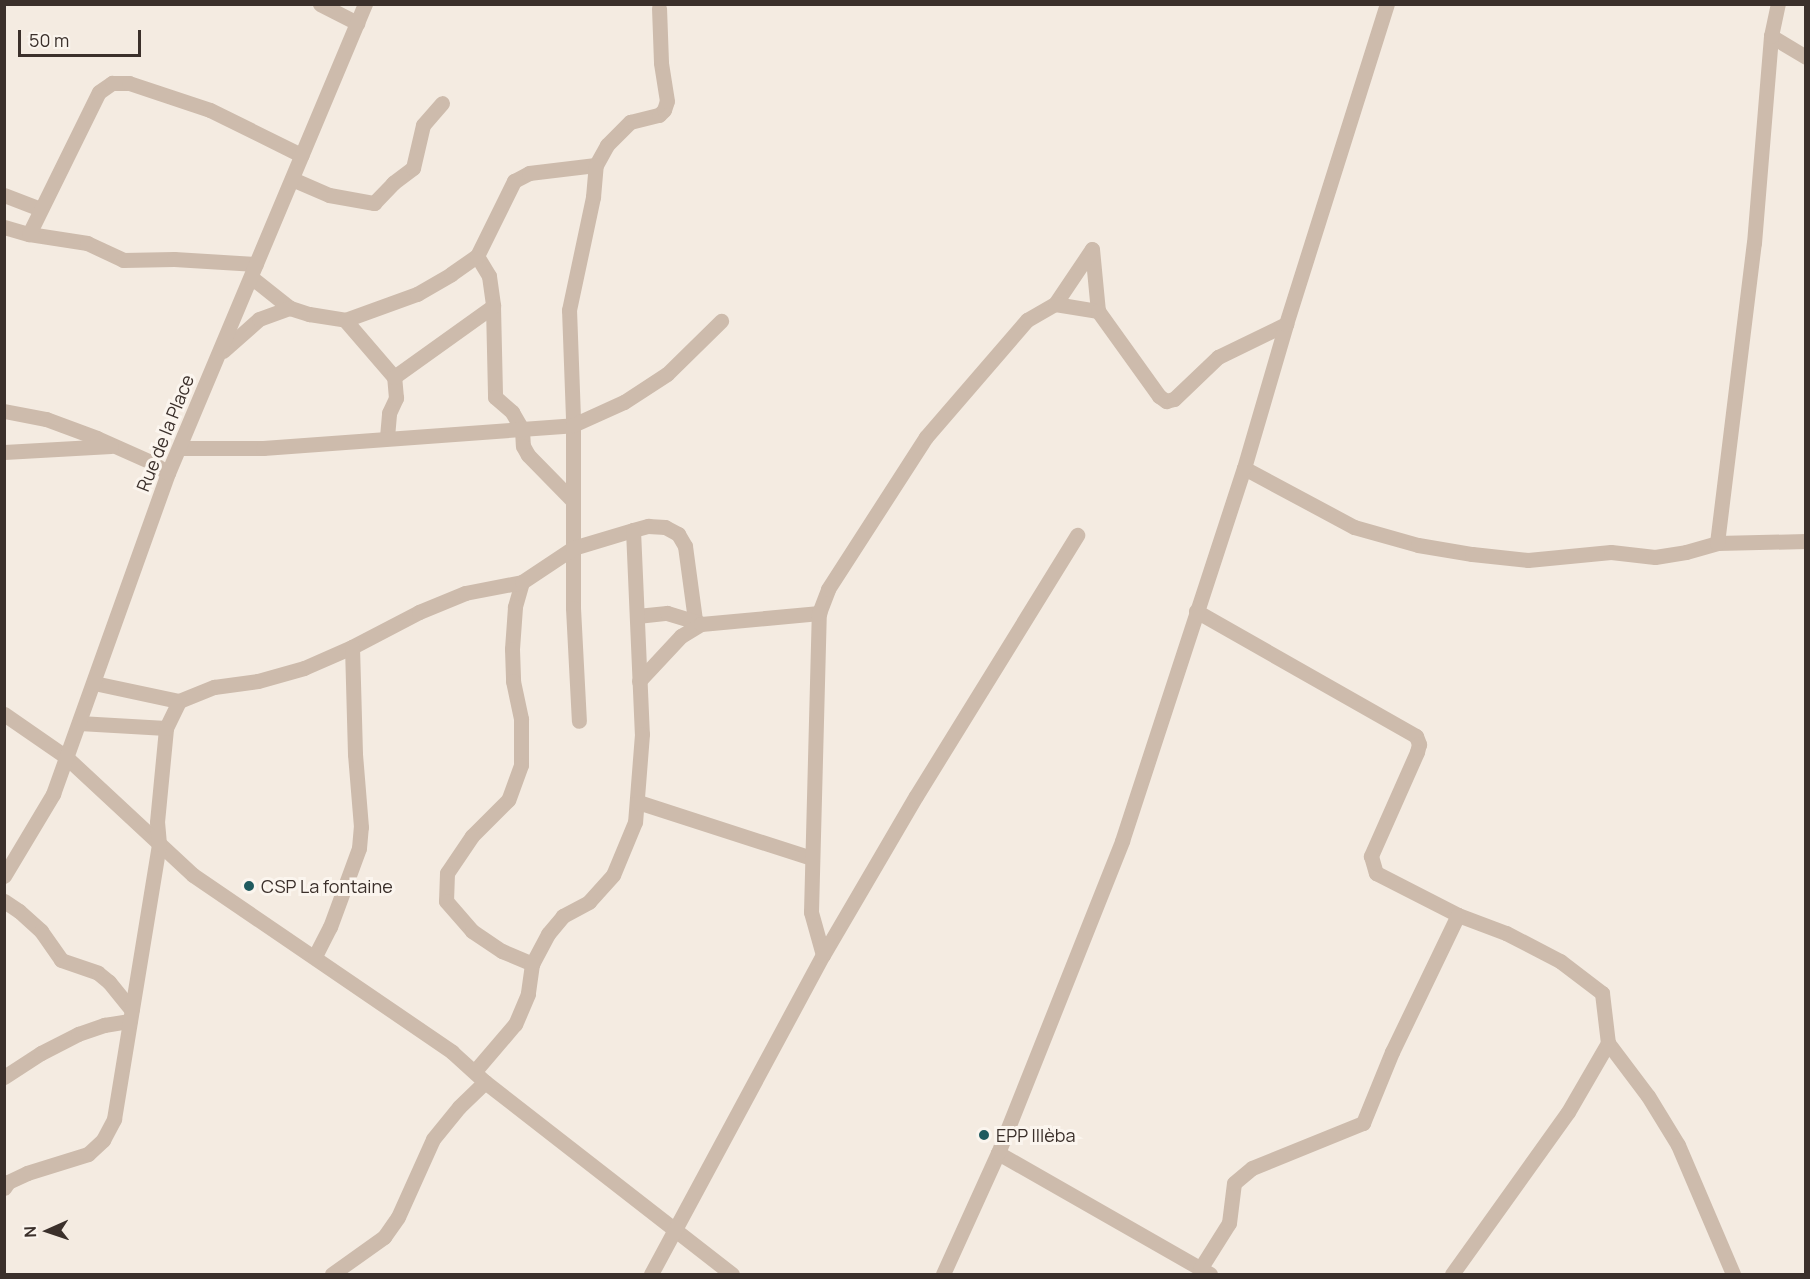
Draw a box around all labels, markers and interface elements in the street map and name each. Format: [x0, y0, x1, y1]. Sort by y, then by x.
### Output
scale bar [21, 18, 144, 56]
text: 50 m [29, 28, 69, 52]
street label: Rue de la Place [132, 371, 198, 495]
place label: CSP La fontaine [261, 875, 393, 897]
marker: CSP La fontaine [242, 879, 256, 893]
place label: EPP Illèba [996, 1124, 1075, 1146]
marker: EPP Illèba [977, 1128, 991, 1142]
north arrow [18, 1201, 78, 1261]
text: N [19, 1226, 41, 1238]

